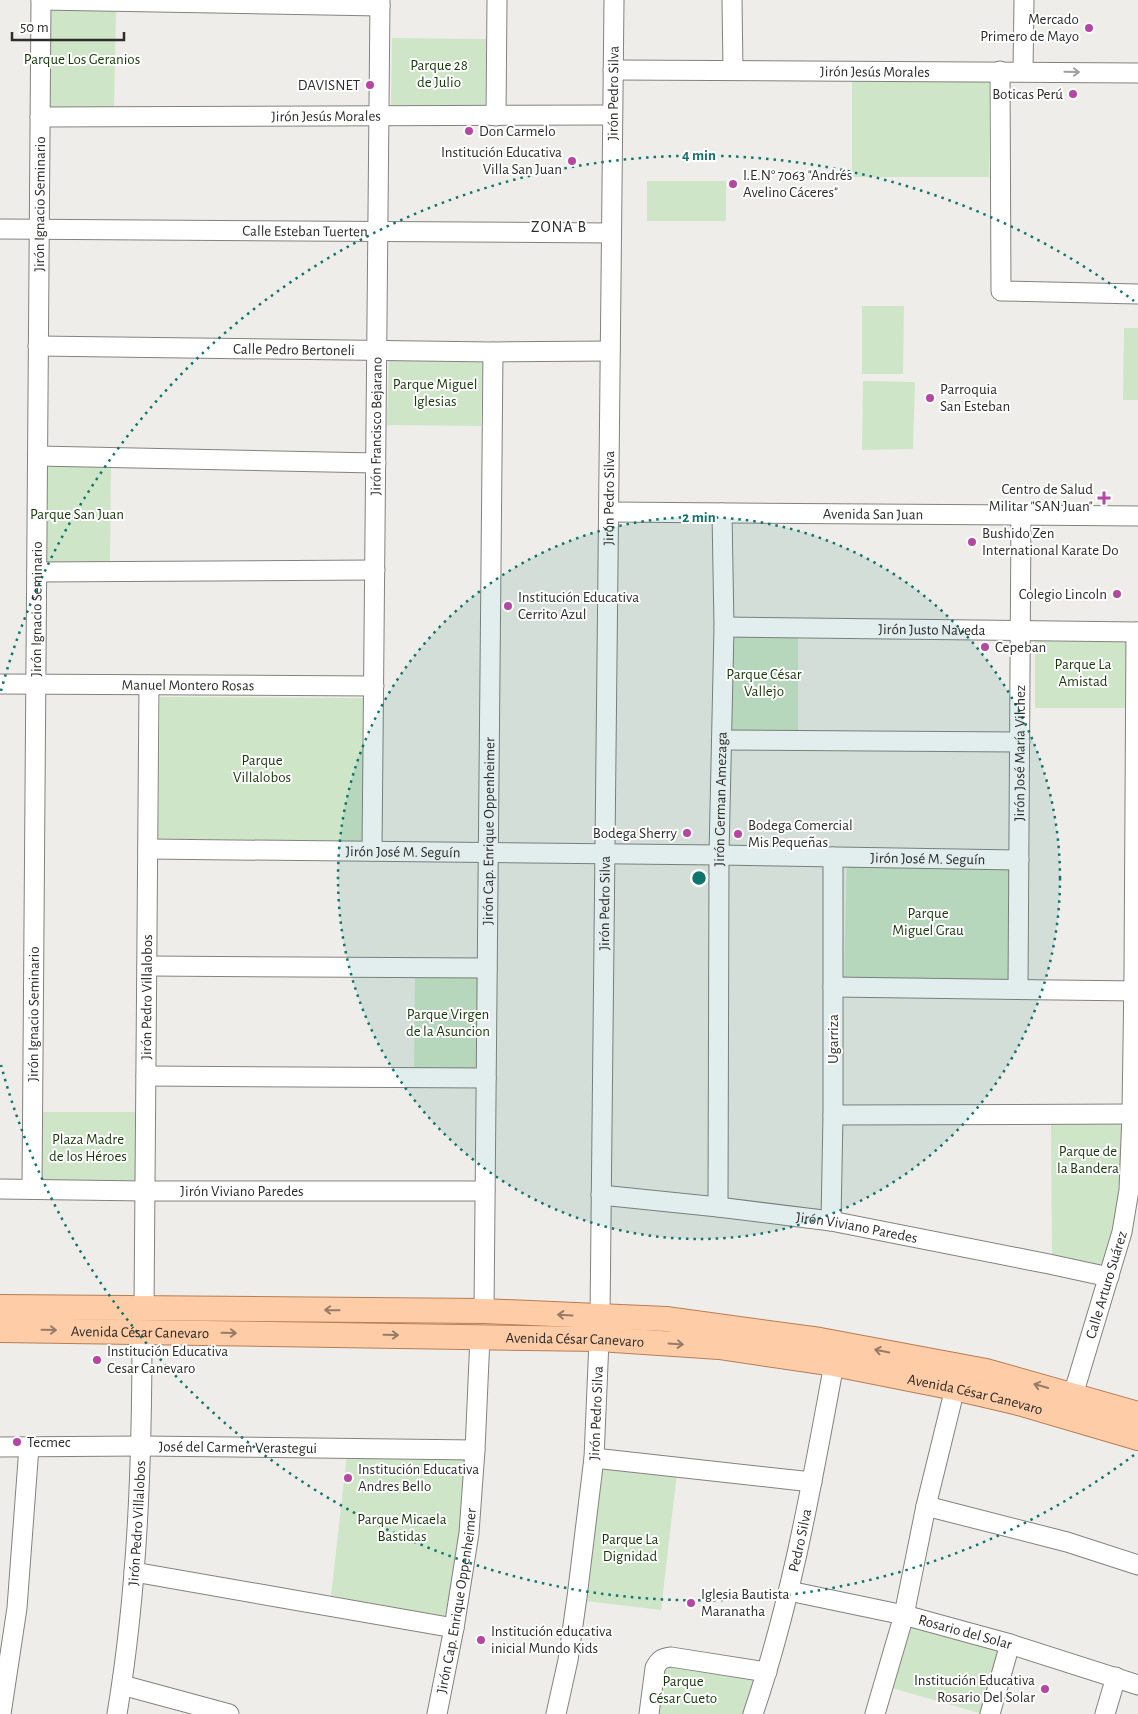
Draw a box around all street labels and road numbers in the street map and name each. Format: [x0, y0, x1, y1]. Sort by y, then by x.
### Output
street label: Jirón Pedro Silva [605, 46, 621, 141]
street label: Jirón Jesús Morales [820, 64, 930, 79]
street label: Jirón Jesús Morales [271, 108, 381, 124]
street label: Jirón Ignacio Seminario [31, 136, 47, 272]
street label: Calle Esteban Tuerten [242, 223, 368, 239]
street label: Calle Pedro Bertoneli [233, 341, 355, 358]
street label: Jirón Francisco Bejarano [368, 357, 384, 495]
street label: Jirón Pedro Silva [601, 451, 617, 546]
street label: Avenida San Juan [823, 506, 923, 522]
street label: Jirón Ignacio Seminario [28, 541, 44, 677]
street label: Jirón Justo Naveda [878, 621, 986, 638]
street label: Manuel Montero Rosas [121, 677, 255, 693]
street label: Jirón José María Vilchez [1012, 685, 1027, 821]
street label: Jirón German Amezaga [711, 731, 729, 866]
street label: Jirón Cap. Enrique Oppenheimer [480, 737, 497, 925]
street label: Jirón José M. Seguín [345, 844, 461, 860]
street label: Jirón José M. Seguín [870, 850, 986, 867]
street label: Jirón Pedro Silva [596, 856, 612, 951]
street label: Jirón Pedro Villalobos [138, 934, 154, 1060]
street label: Jirón Ignacio Seminario [25, 946, 41, 1082]
street label: Ugarriza [826, 1014, 841, 1064]
street label: Jirón Viviano Paredes [180, 1184, 304, 1199]
street label: Jirón Viviano Paredes [795, 1209, 919, 1245]
street label: Calle Arturo Suárez [1083, 1229, 1129, 1340]
street label: Avenida César Canevaro [71, 1324, 209, 1341]
street label: Avenida César Canevaro [506, 1330, 645, 1349]
street label: Jirón Pedro Silva [586, 1365, 605, 1461]
street label: Avenida César Canevaro [906, 1371, 1045, 1417]
street label: José del Carmen Verastegui [159, 1439, 317, 1456]
street label: Jirón Pedro Villalobos [125, 1460, 148, 1586]
street label: Jirón Cap. Enrique Oppenheimer [434, 1507, 478, 1695]
street label: Pedro Silva [786, 1507, 814, 1573]
street label: Rosario del Solar [917, 1612, 1014, 1652]

